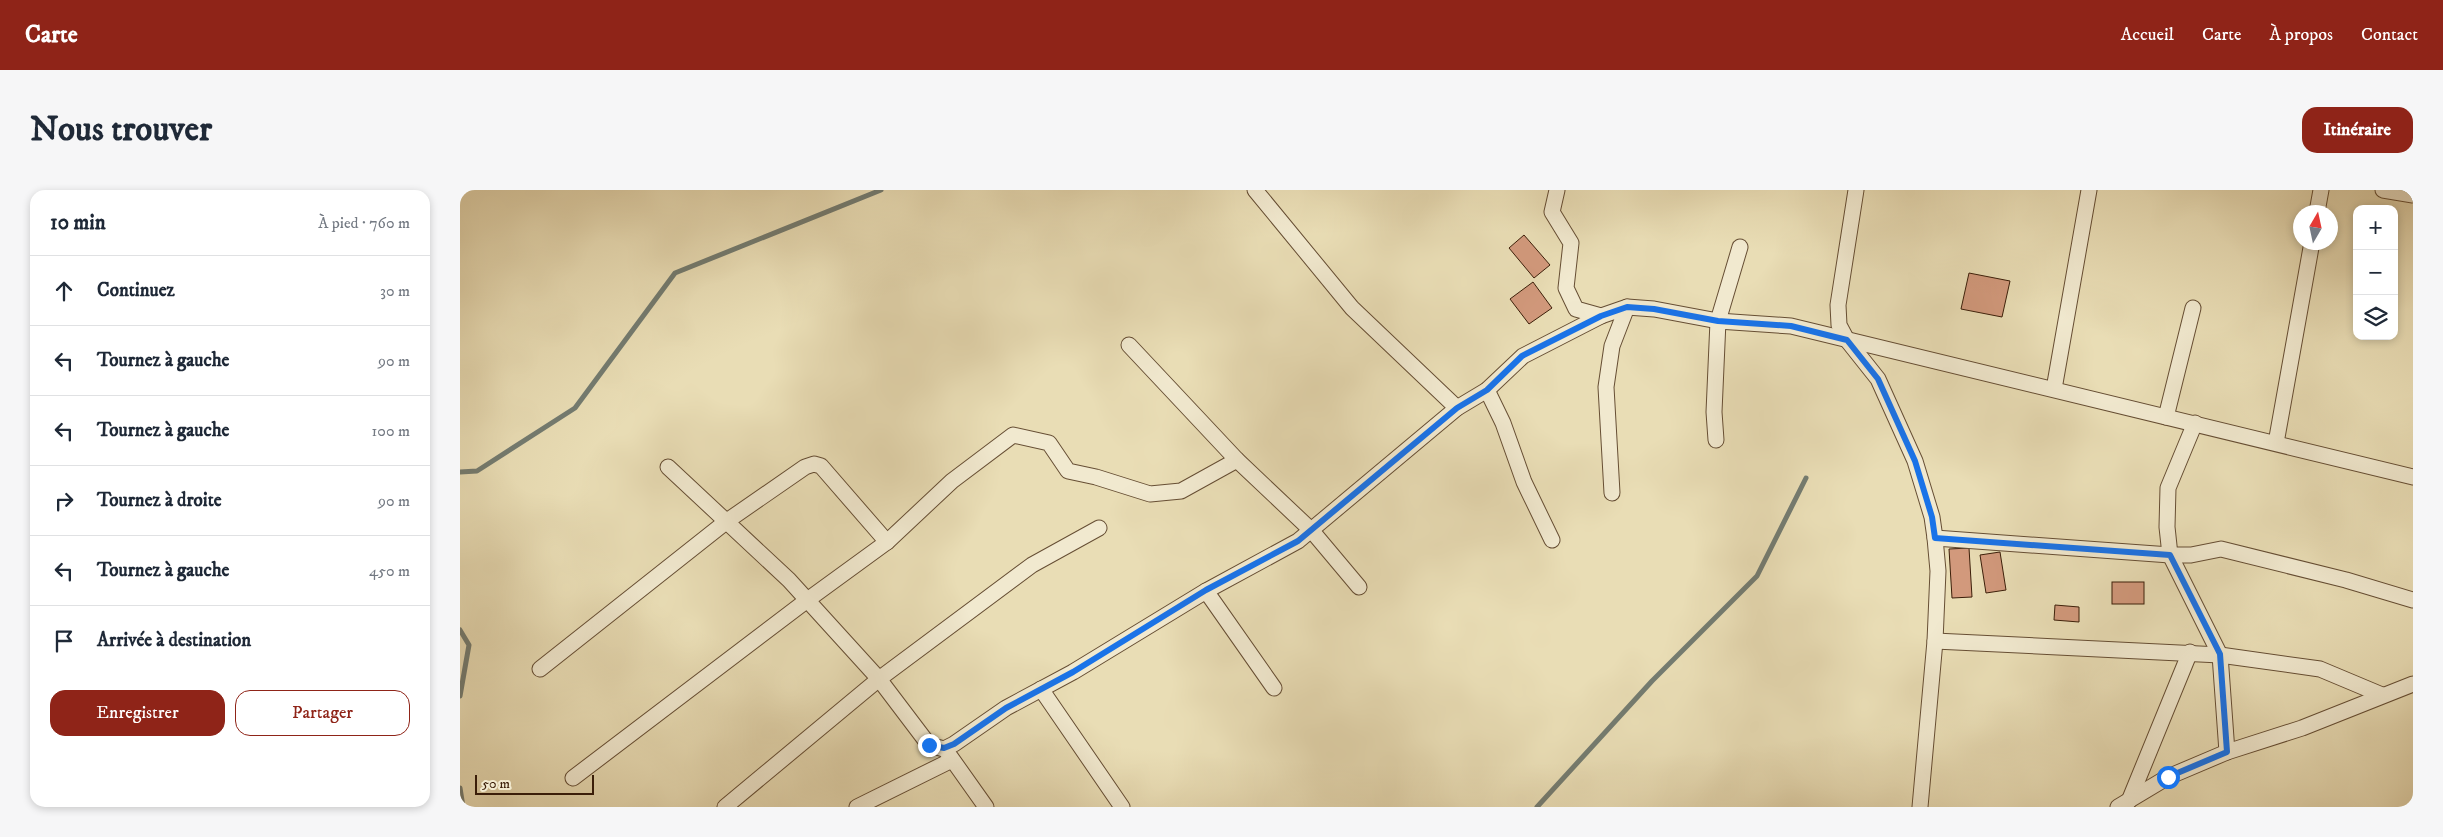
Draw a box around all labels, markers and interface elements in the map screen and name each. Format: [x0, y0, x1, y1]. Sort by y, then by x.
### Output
text: Carte [25, 20, 78, 50]
text: Accueil [2121, 24, 2174, 46]
text: Carte [2202, 24, 2241, 46]
text: À propos [2269, 24, 2333, 46]
text: Contact [2361, 24, 2418, 46]
button: Itinéraire [2302, 107, 2413, 153]
text: Nous trouver [30, 108, 212, 152]
north arrow [2293, 205, 2338, 250]
map controls [2353, 205, 2398, 340]
button: + [2353, 205, 2398, 250]
text: 10 min [50, 210, 106, 236]
text: À pied · 760 m [318, 213, 410, 233]
button: − [2353, 250, 2398, 295]
icon: ahead [50, 277, 78, 305]
text: Continuez [97, 279, 175, 302]
text: 30 m [380, 281, 410, 301]
button: layers [2353, 295, 2398, 340]
icon: left [50, 347, 78, 375]
text: Tournez à gauche [97, 349, 229, 372]
text: 90 m [378, 351, 410, 371]
icon: left [50, 417, 78, 445]
text: Tournez à gauche [97, 419, 229, 442]
text: 100 m [372, 421, 410, 441]
icon: right [50, 487, 78, 515]
text: Tournez à droite [97, 489, 222, 512]
text: 90 m [378, 491, 410, 511]
icon: left [50, 557, 78, 585]
text: Tournez à gauche [97, 559, 229, 582]
text: 450 m [369, 561, 410, 581]
icon: arrive [50, 627, 78, 655]
text: Arrivée à destination [97, 629, 251, 652]
button: Enregistrer [50, 690, 225, 736]
button: Partager [235, 690, 410, 736]
route end [918, 734, 941, 757]
route start [2157, 766, 2180, 789]
scale bar [475, 772, 594, 795]
text: 50 m [482, 775, 510, 793]

